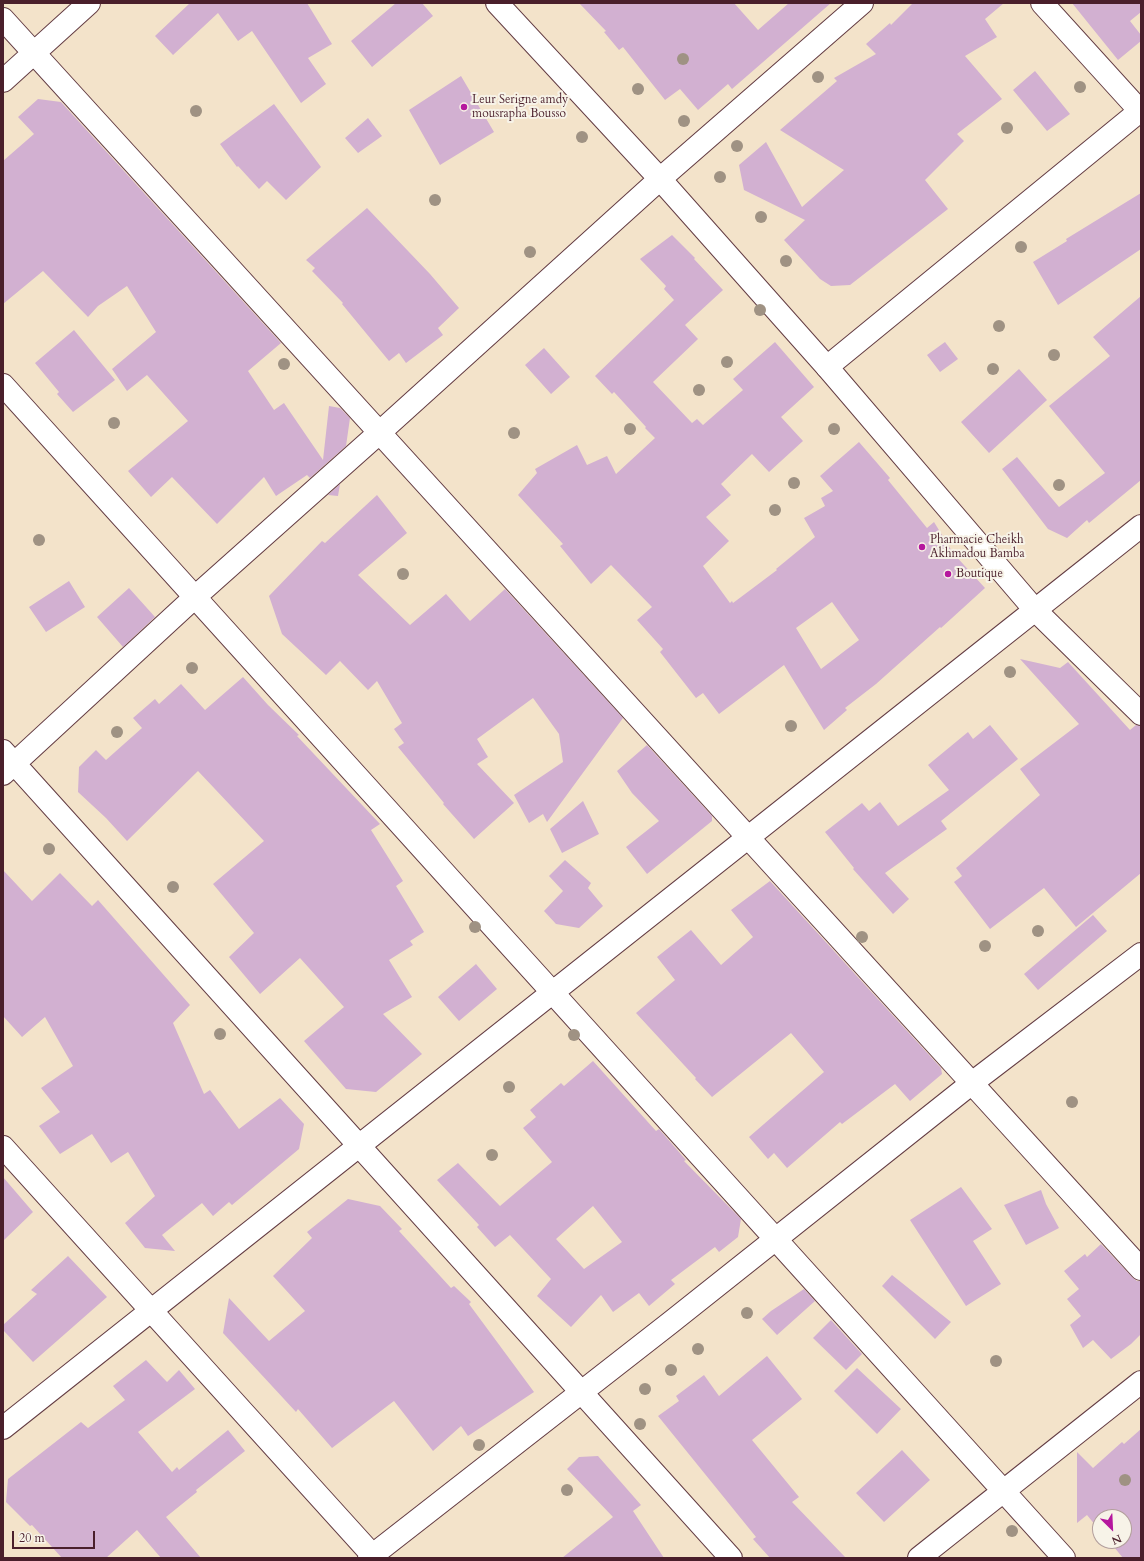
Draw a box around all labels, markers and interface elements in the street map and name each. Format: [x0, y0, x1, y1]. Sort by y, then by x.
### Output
place label: Leur Serigne amdy mousrapha Bousso [472, 93, 568, 121]
marker: Leur Serigne amdy mousrapha Bousso [459, 102, 469, 112]
place label: Pharmacie Cheikh Akhmadou Bamba [930, 533, 1025, 561]
marker: Pharmacie Cheikh Akhmadou Bamba [917, 542, 927, 552]
place label: Boutique [956, 567, 1003, 581]
marker: Boutique [943, 569, 953, 579]
north arrow [1092, 1509, 1132, 1549]
scale bar [14, 1523, 97, 1549]
text: 20 m [19, 1530, 45, 1546]
text: N [1109, 1531, 1124, 1548]

